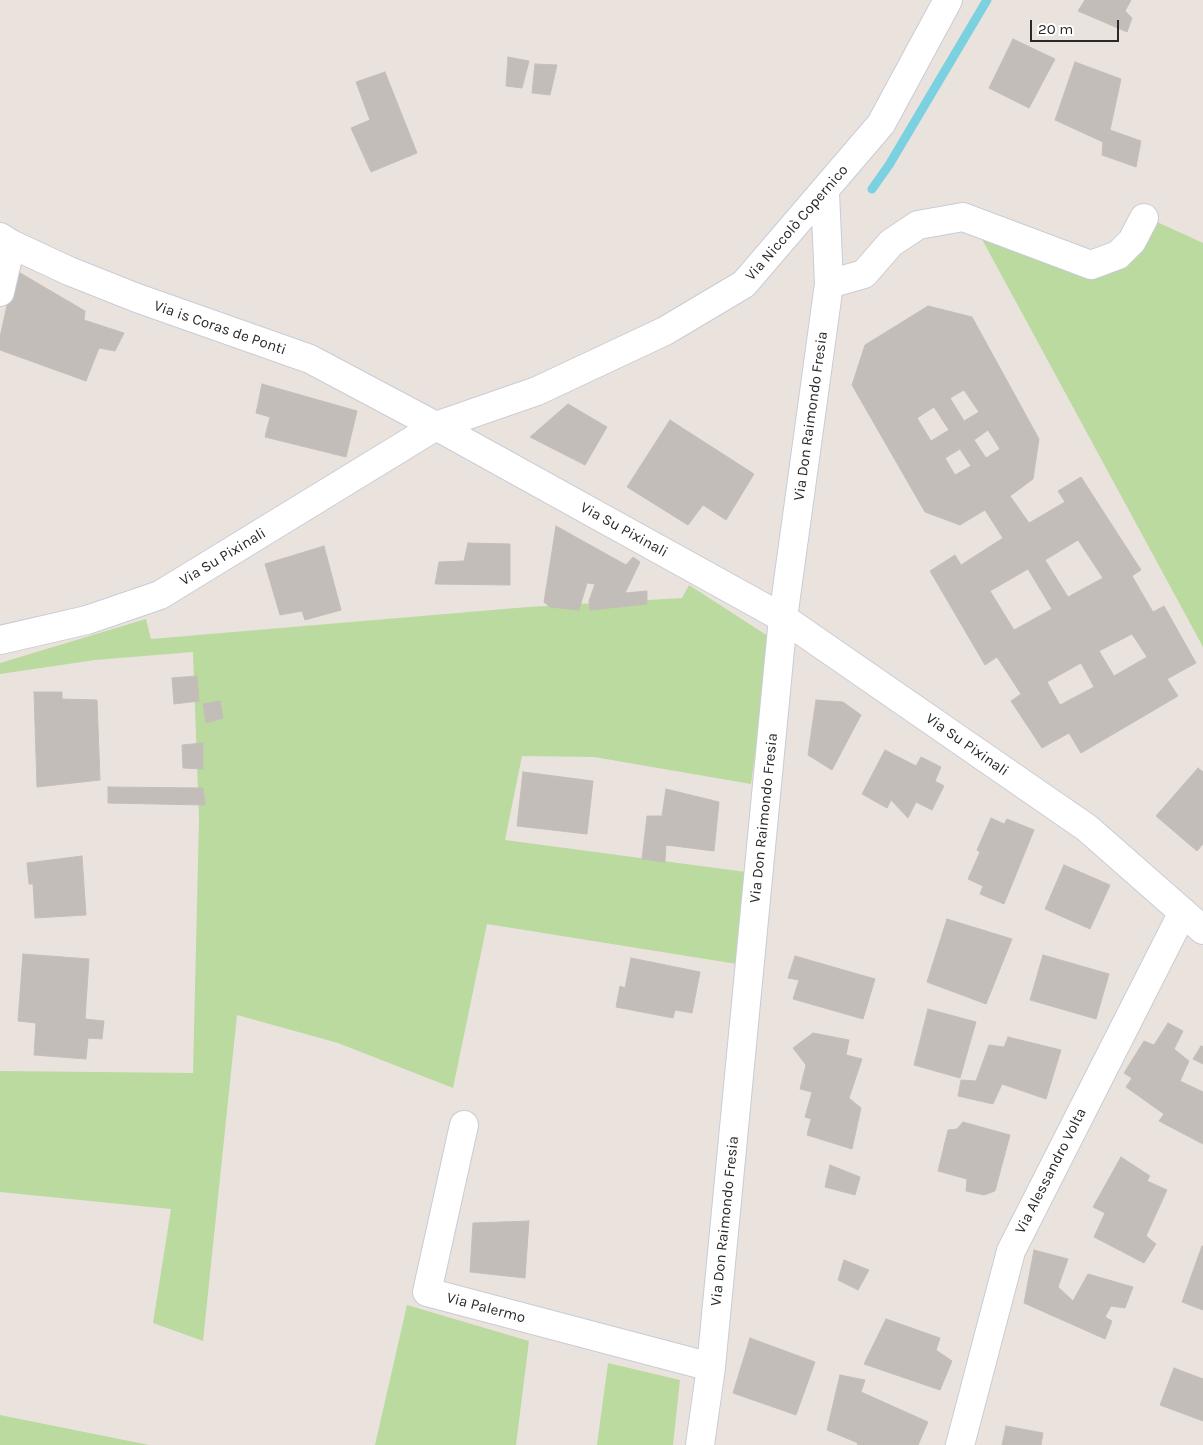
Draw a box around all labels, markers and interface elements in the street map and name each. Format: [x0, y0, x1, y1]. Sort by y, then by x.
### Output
scale bar [1033, 10, 1122, 42]
text: 20 m [1038, 20, 1073, 38]
street label: Via Niccolò Copernico [742, 161, 852, 285]
street label: Via is Coras de Ponti [151, 297, 289, 359]
street label: Via Don Raimondo Fresia [790, 330, 832, 502]
street label: Via Su Pixinali [577, 499, 671, 561]
street label: Via Su Pixinali [177, 524, 269, 590]
street label: Via Su Pixinali [922, 710, 1012, 780]
street label: Via Don Raimondo Fresia [746, 732, 782, 904]
street label: Via Alessandro Volta [1012, 1105, 1090, 1237]
street label: Via Don Raimondo Fresia [707, 1135, 743, 1307]
street label: Via Palermo [445, 1289, 527, 1327]

